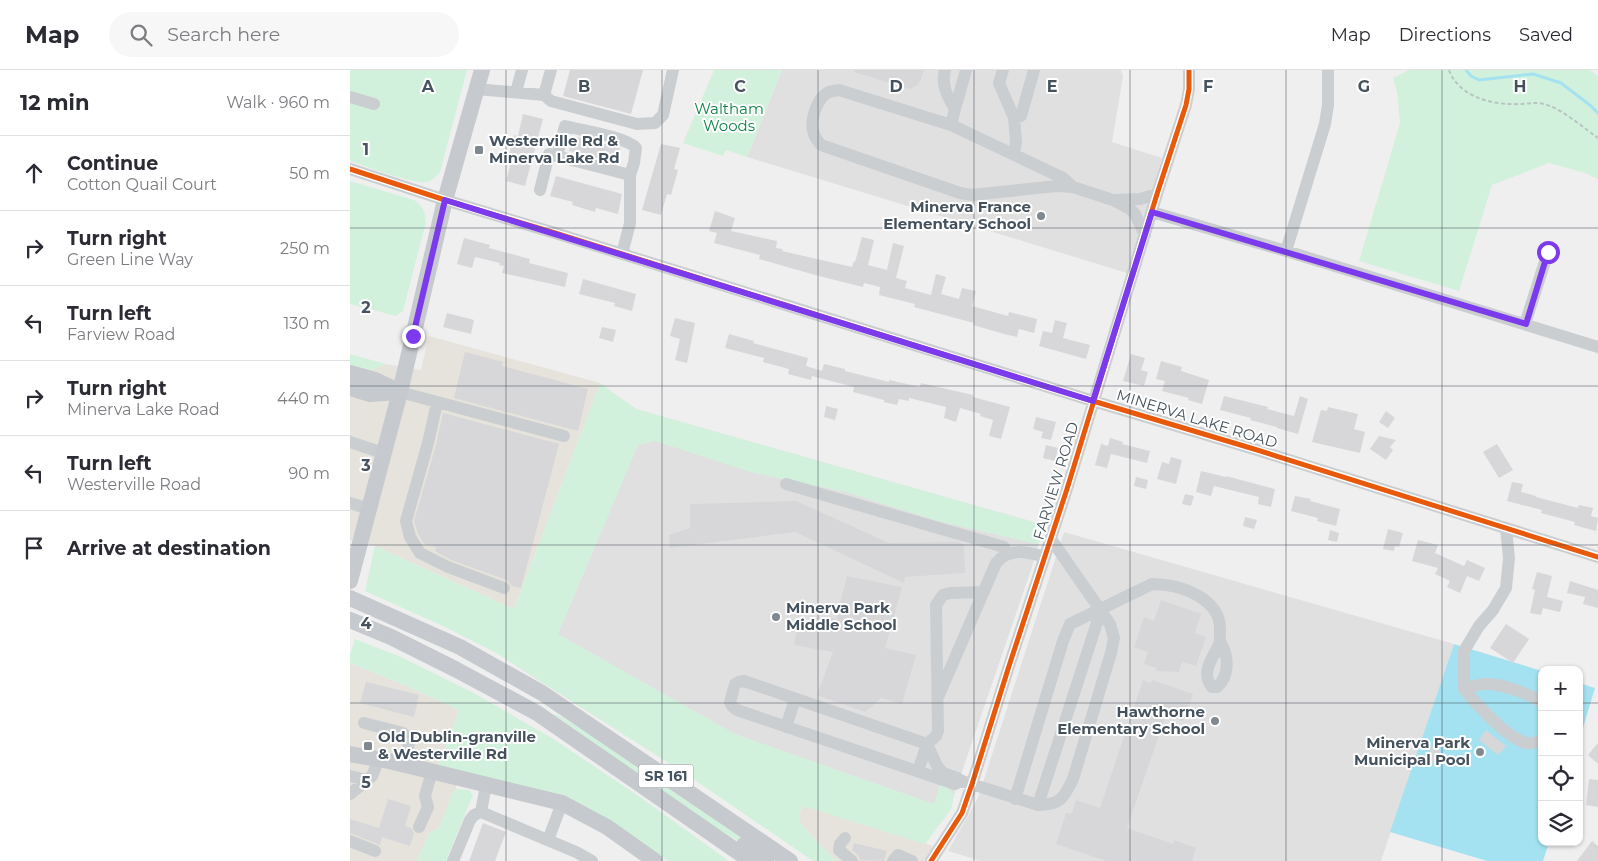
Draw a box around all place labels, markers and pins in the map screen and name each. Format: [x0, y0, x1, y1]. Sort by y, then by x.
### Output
place label: Westerville Rd & Minerva Lake Rd [489, 131, 620, 167]
marker: Westerville Rd & Minerva Lake Rd [473, 144, 485, 156]
place label: Minerva France Elementary School [883, 197, 1031, 233]
marker: Minerva France Elementary School [1035, 210, 1047, 222]
place label: Minerva Park Middle School [786, 598, 897, 634]
marker: Minerva Park Middle School [770, 611, 782, 623]
place label: Hawthorne Elementary School [1057, 702, 1205, 738]
marker: Hawthorne Elementary School [1209, 715, 1221, 727]
place label: Old Dublin-granville & Westerville Rd [378, 727, 536, 763]
place label: Minerva Park Municipal Pool [1354, 733, 1470, 769]
marker: Old Dublin-granville & Westerville Rd [362, 740, 374, 752]
marker: Minerva Park Municipal Pool [1474, 746, 1486, 758]

